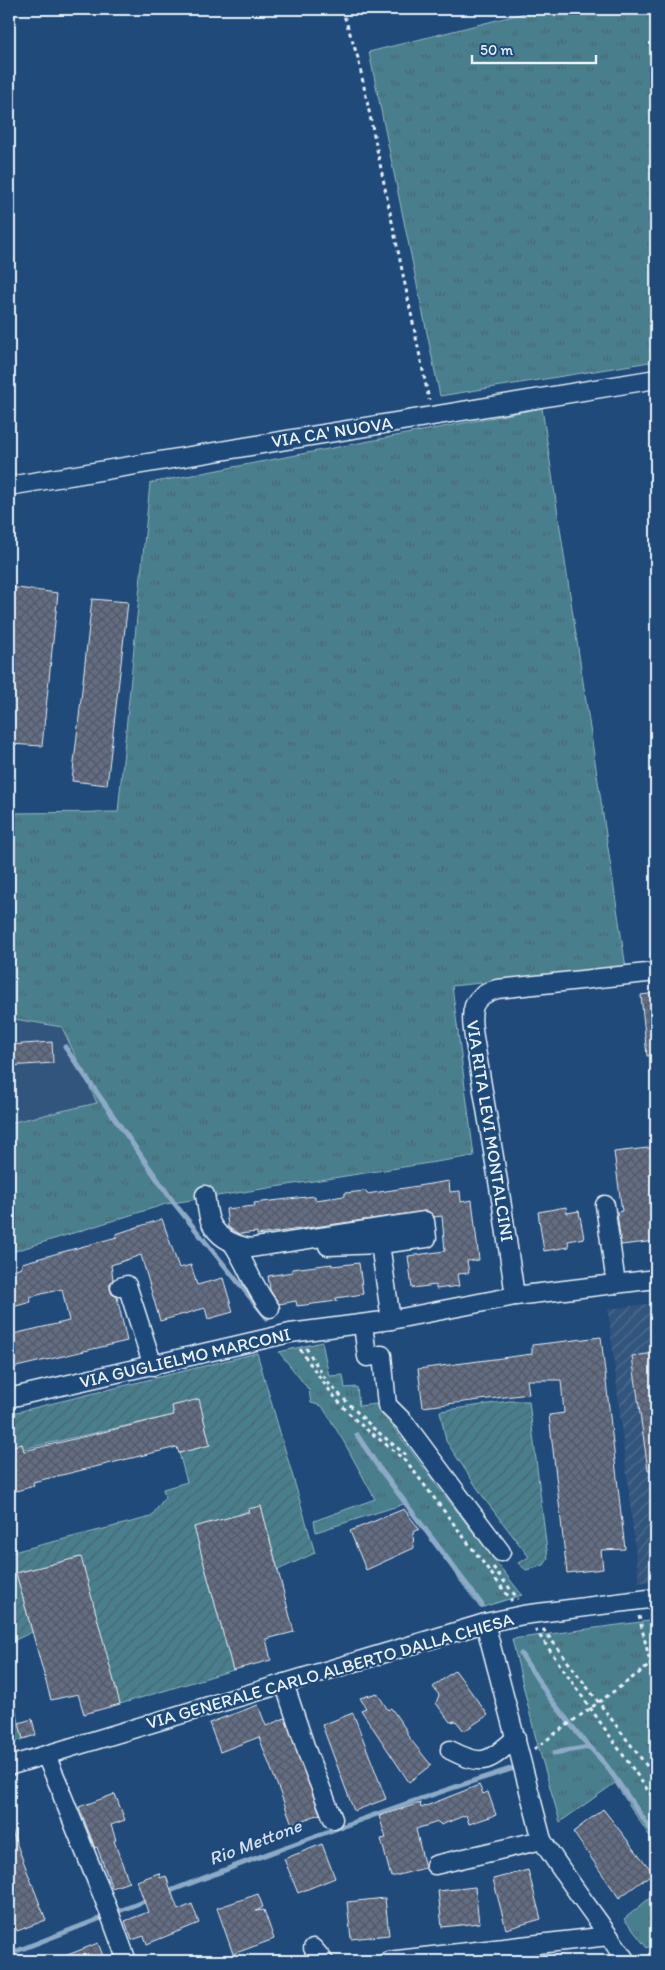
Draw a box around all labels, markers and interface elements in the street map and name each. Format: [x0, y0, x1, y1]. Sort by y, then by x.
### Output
scale bar [472, 32, 596, 64]
text: 50 m [480, 41, 513, 59]
street label: VIA CA' NUOVA [270, 411, 395, 452]
street label: VIA RITA LEVI MONTALCINI [462, 1019, 518, 1243]
street label: VIA GUGLIELMO MARCONI [77, 1323, 293, 1393]
street label: VIA GENERALE CARLO ALBERTO DALLA CHIESA [144, 1608, 517, 1734]
water label: Rio Mettone [205, 1813, 306, 1870]

